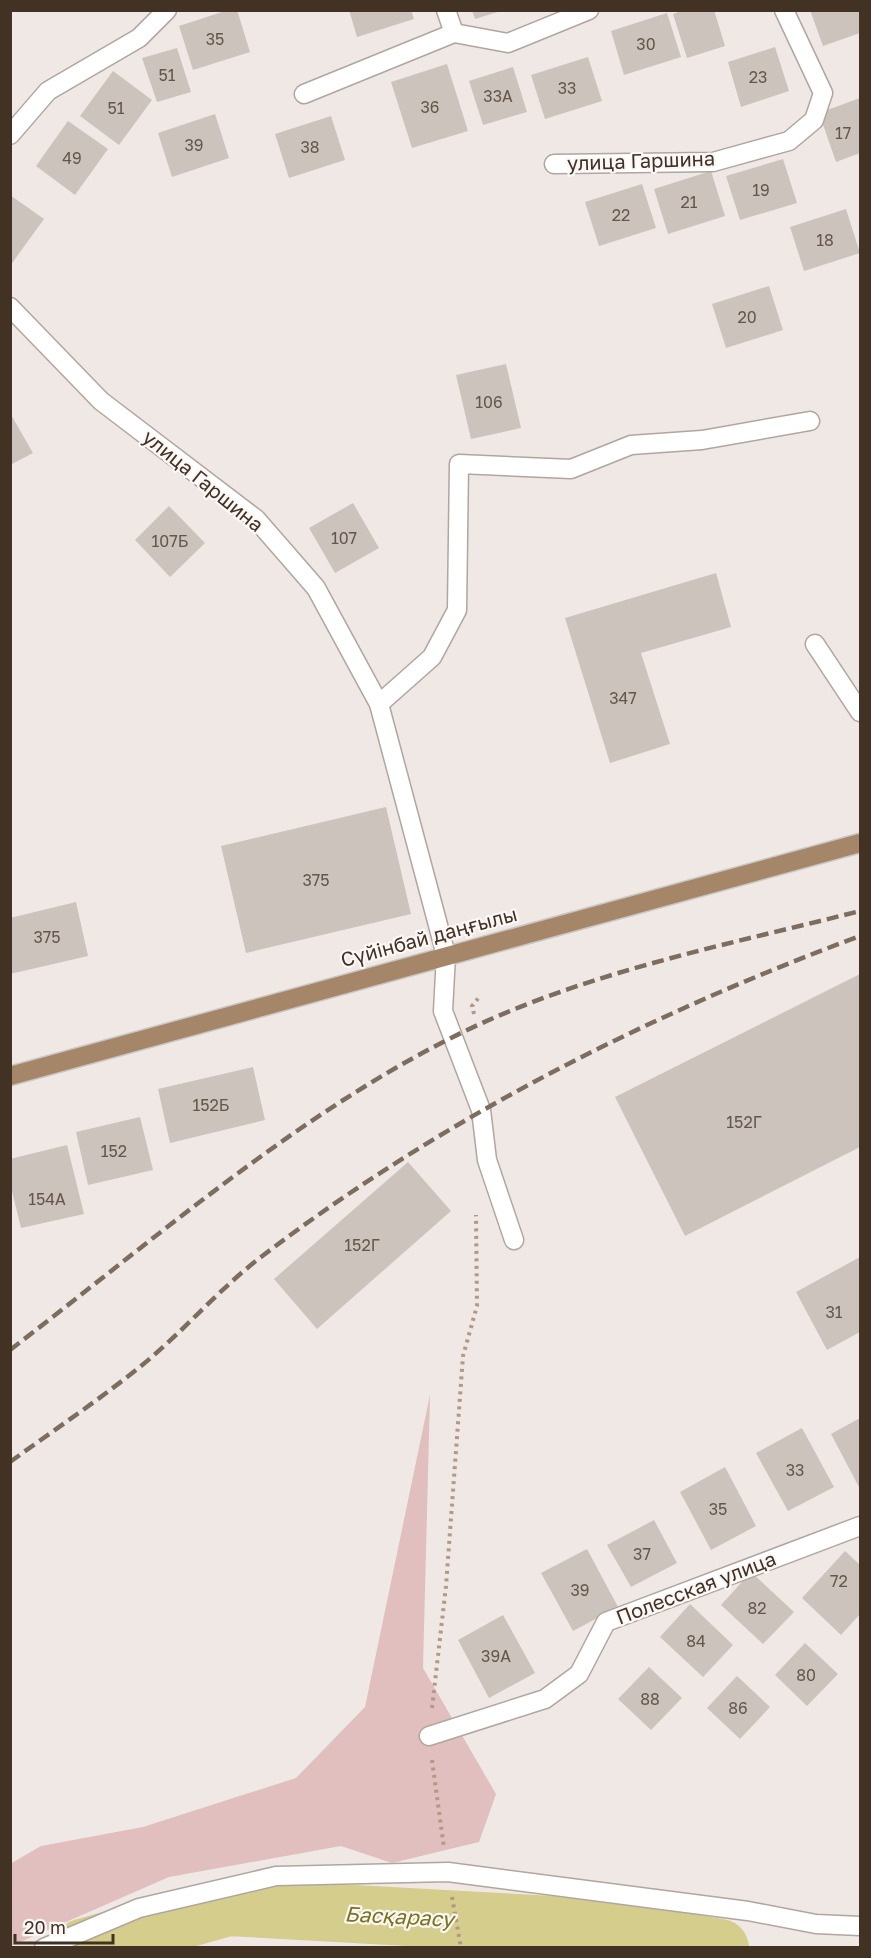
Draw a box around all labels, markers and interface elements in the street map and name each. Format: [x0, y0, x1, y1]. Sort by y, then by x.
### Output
house number: 35 [206, 29, 224, 49]
house number: 30 [636, 34, 656, 54]
house number: 51 [158, 65, 176, 85]
house number: 23 [749, 67, 767, 87]
house number: 33 [558, 78, 576, 98]
house number: 33А [483, 86, 513, 106]
house number: 36 [420, 97, 440, 117]
house number: 51 [107, 98, 125, 118]
house number: 17 [835, 123, 851, 143]
house number: 39 [184, 135, 204, 155]
house number: 38 [300, 137, 320, 157]
street label: улица Гаршина [566, 145, 715, 175]
house number: 49 [62, 148, 82, 168]
house number: 19 [752, 180, 770, 200]
house number: 21 [680, 192, 698, 212]
house number: 22 [612, 205, 630, 225]
house number: 18 [816, 230, 834, 250]
house number: 20 [737, 307, 757, 327]
house number: 106 [475, 392, 503, 412]
street label: улица Гаршина [138, 424, 269, 536]
house number: 107 [331, 528, 357, 548]
house number: 107Б [152, 531, 188, 551]
house number: 347 [609, 688, 637, 708]
house number: 375 [302, 870, 330, 890]
street label: Сүйінбай даңғылы [338, 901, 520, 972]
house number: 375 [33, 927, 61, 947]
house number: 152Б [193, 1095, 229, 1115]
house number: 152Г [726, 1112, 762, 1132]
house number: 152 [101, 1141, 127, 1161]
house number: 154А [28, 1189, 66, 1209]
house number: 152Г [344, 1235, 380, 1255]
house number: 31 [825, 1302, 843, 1322]
house number: 33 [786, 1460, 804, 1480]
house number: 35 [709, 1499, 727, 1519]
house number: 37 [633, 1544, 651, 1564]
street label: Полесская улица [612, 1545, 779, 1629]
house number: 72 [830, 1571, 848, 1591]
house number: 39 [570, 1580, 590, 1600]
house number: 82 [747, 1598, 767, 1618]
house number: 84 [686, 1631, 706, 1651]
house number: 39А [481, 1646, 511, 1666]
house number: 80 [796, 1665, 816, 1685]
house number: 88 [640, 1689, 660, 1709]
house number: 86 [728, 1698, 748, 1718]
water label: Басқарасу [344, 1900, 457, 1932]
scale bar [15, 1907, 112, 1945]
text: 20 m [24, 1916, 66, 1938]

